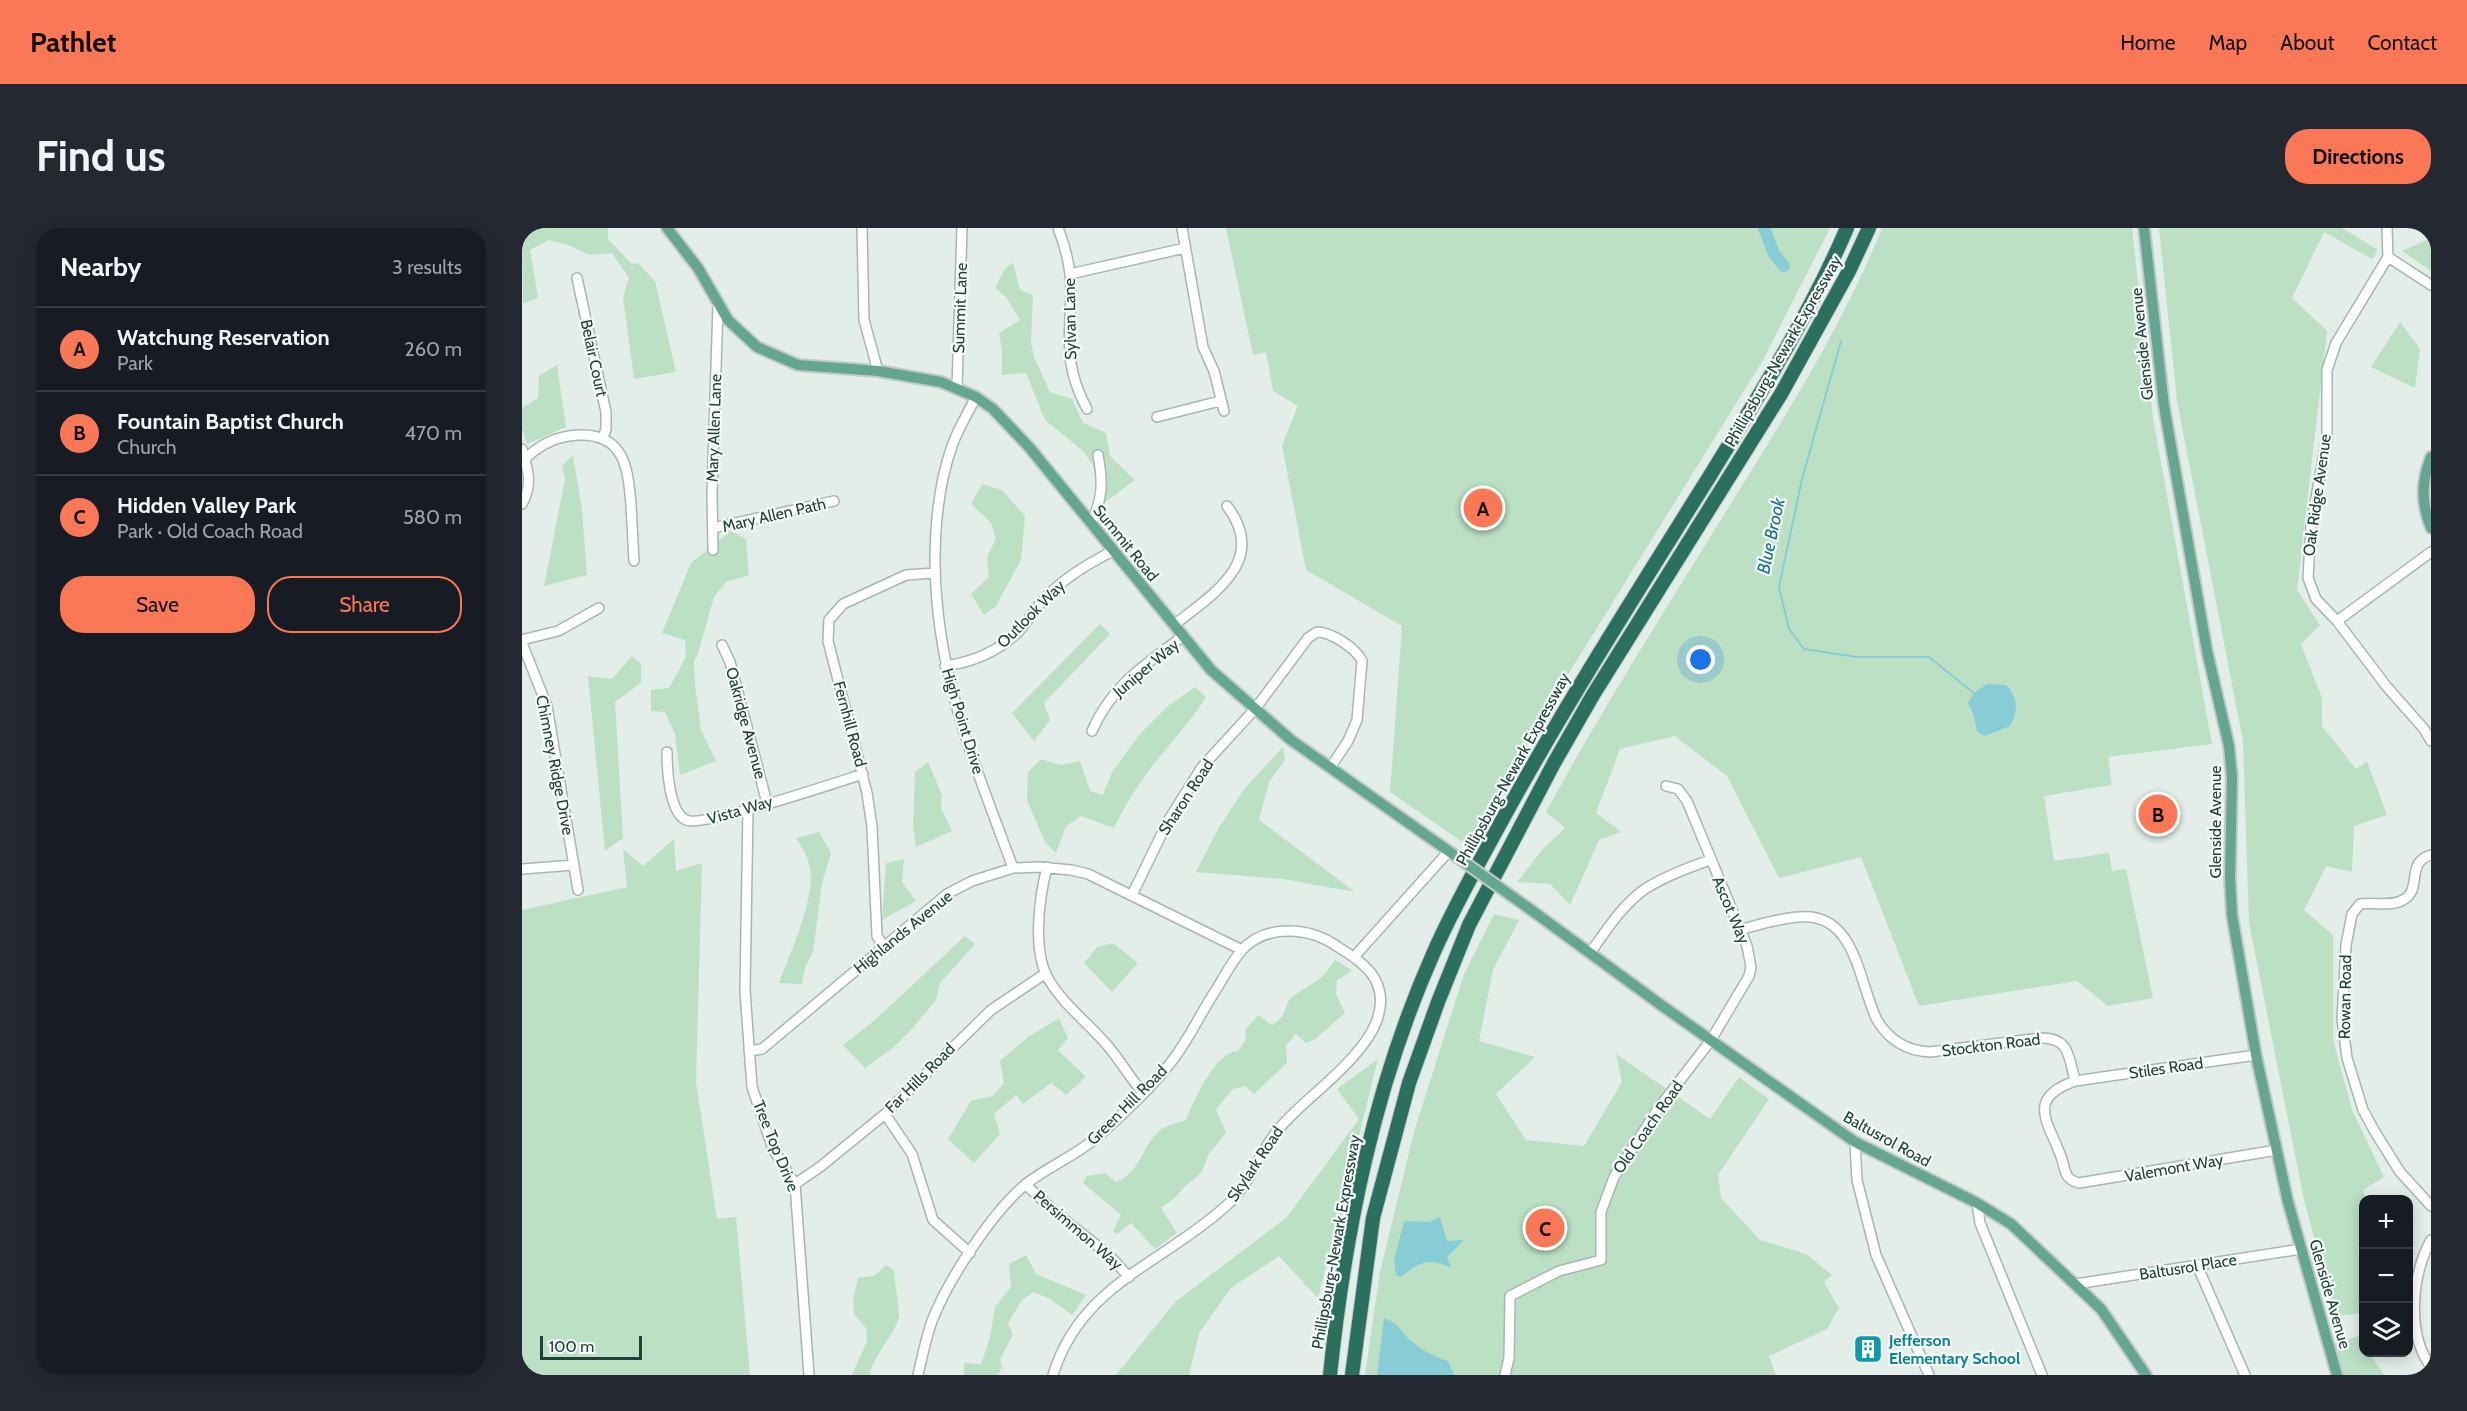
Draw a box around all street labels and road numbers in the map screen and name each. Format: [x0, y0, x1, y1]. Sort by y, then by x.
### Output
street label: Phillipsburg-Newark Expressway [1720, 252, 1846, 450]
street label: Summit Lane [949, 262, 971, 354]
street label: Sylvan Lane [1060, 278, 1080, 360]
street label: Glenside Avenue [2127, 287, 2157, 401]
street label: Belair Court [577, 318, 612, 399]
street label: Mary Allen Lane [703, 374, 725, 482]
street label: Oak Ridge Avenue [2299, 433, 2335, 557]
street label: Mary Allen Path [720, 494, 828, 536]
street label: Summit Road [1089, 501, 1163, 585]
street label: Outlook Way [993, 576, 1069, 652]
street label: Juniper Way [1108, 635, 1183, 702]
street label: Oakridge Avenue [722, 665, 770, 781]
street label: High Point Drive [938, 666, 988, 776]
street label: Phillipsburg-Newark Expressway [1452, 669, 1574, 869]
street label: Fernhill Road [829, 679, 871, 769]
street label: Chimney Ridge Drive [532, 693, 578, 837]
street label: Sharon Road [1154, 756, 1218, 838]
street label: Glenside Avenue [2206, 766, 2225, 878]
street label: Vista Way [705, 792, 775, 828]
street label: Ascot Way [1708, 873, 1754, 947]
street label: Highlands Avenue [850, 886, 956, 978]
street label: Rowan Road [2335, 955, 2355, 1039]
street label: Stockton Road [1941, 1030, 2041, 1060]
street label: Far Hills Road [881, 1039, 959, 1117]
street label: Stiles Road [2128, 1053, 2204, 1083]
street label: Green Hill Road [1083, 1061, 1171, 1149]
street label: Old Coach Road [1609, 1077, 1687, 1177]
street label: Tree Top Drive [749, 1098, 803, 1194]
street label: Baltusrol Road [1840, 1107, 1934, 1171]
street label: Skylark Road [1223, 1123, 1287, 1205]
street label: Phillipsburg-Newark Expressway [1308, 1133, 1364, 1351]
street label: Valemont Way [2123, 1150, 2225, 1186]
street label: Persimmon Way [1030, 1186, 1126, 1274]
street label: Glenside Avenue [2305, 1237, 2355, 1351]
street label: Baltusrol Place [2138, 1250, 2238, 1284]

